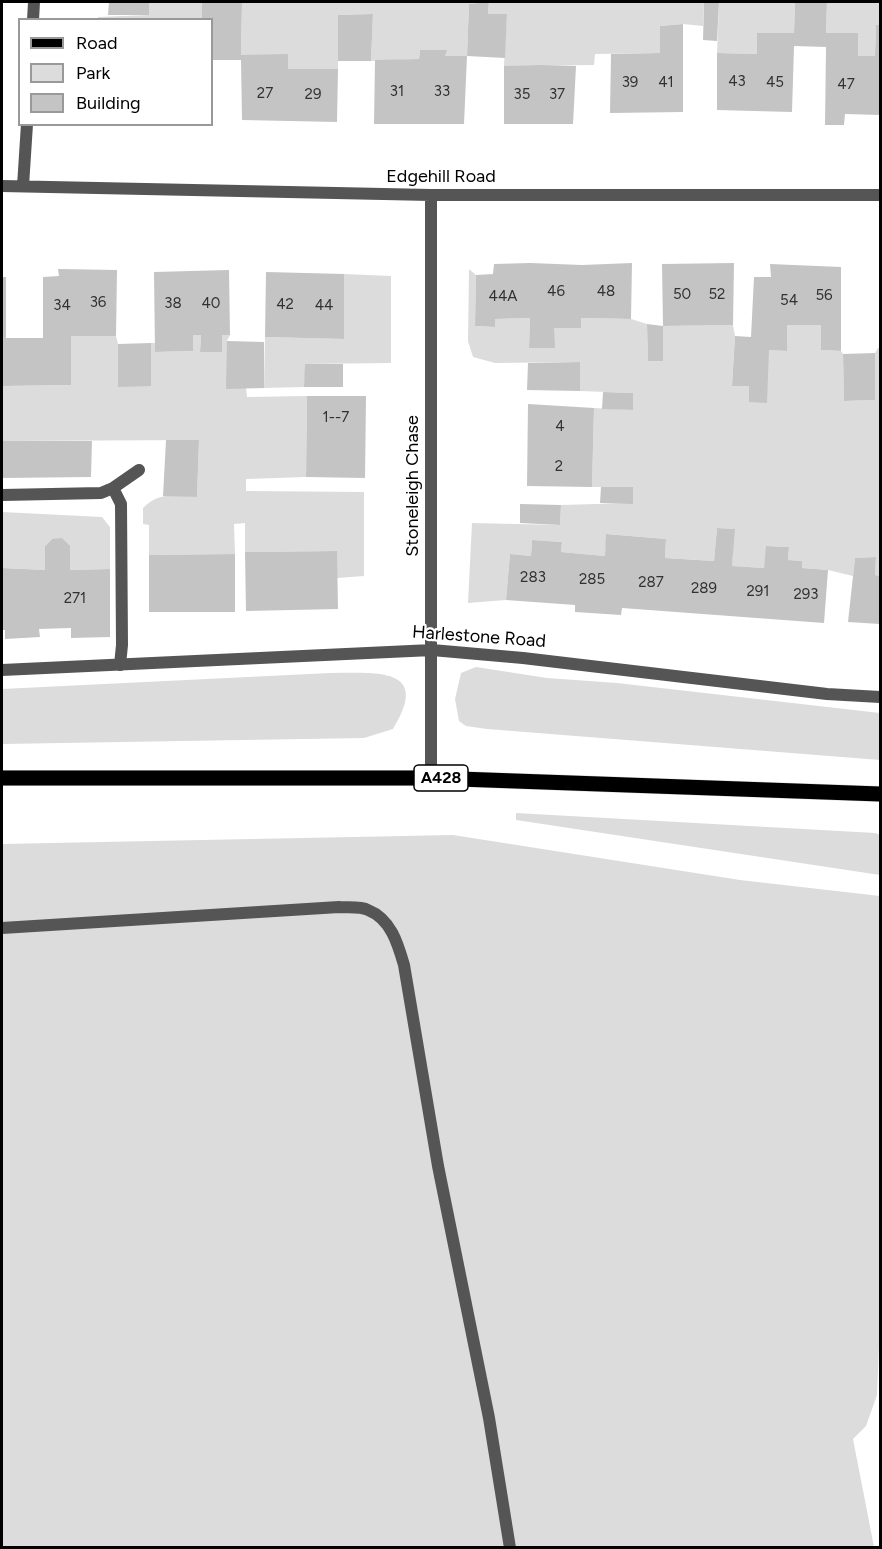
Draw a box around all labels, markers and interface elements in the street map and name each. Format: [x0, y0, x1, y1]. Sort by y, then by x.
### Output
legend [18, 18, 213, 126]
text: Road [76, 32, 117, 54]
text: Park [76, 62, 110, 84]
house number: 43 [728, 73, 746, 91]
house number: 39 [622, 74, 638, 92]
house number: 41 [658, 74, 674, 92]
house number: 45 [766, 74, 784, 92]
house number: 47 [837, 76, 855, 94]
house number: 31 [390, 83, 404, 101]
house number: 33 [434, 83, 450, 101]
house number: 27 [257, 85, 273, 103]
house number: 29 [305, 86, 321, 104]
house number: 35 [514, 86, 530, 104]
house number: 37 [549, 86, 565, 104]
text: Building [76, 92, 141, 114]
street label: Edgehill Road [386, 166, 496, 188]
house number: 46 [547, 283, 565, 301]
house number: 48 [597, 283, 615, 301]
house number: 50 [673, 286, 691, 304]
house number: 52 [708, 286, 726, 304]
house number: 56 [815, 287, 833, 305]
house number: 44A [489, 288, 517, 306]
house number: 54 [780, 292, 798, 310]
house number: 36 [90, 294, 106, 312]
house number: 38 [164, 295, 182, 313]
house number: 40 [202, 295, 220, 313]
house number: 42 [276, 296, 294, 314]
house number: 34 [53, 297, 71, 315]
house number: 44 [315, 297, 333, 315]
house number: 1--7 [323, 409, 349, 427]
street label: Stoneleigh Chase [402, 415, 424, 557]
house number: 4 [555, 418, 565, 436]
house number: 2 [555, 458, 563, 476]
house number: 283 [520, 569, 546, 587]
house number: 285 [579, 571, 605, 589]
house number: 287 [638, 574, 664, 592]
house number: 289 [691, 580, 717, 598]
house number: 291 [746, 583, 770, 601]
house number: 293 [793, 586, 819, 604]
house number: 271 [64, 590, 86, 608]
street label: Harlestone Road [411, 622, 547, 652]
road number: A428 [414, 765, 468, 791]

